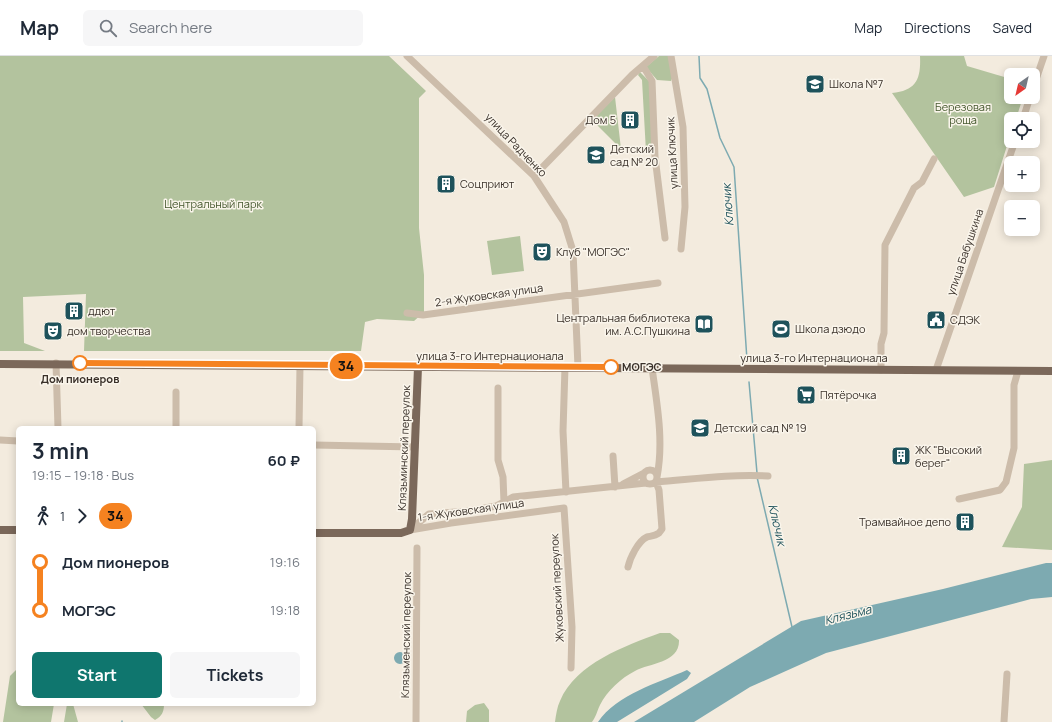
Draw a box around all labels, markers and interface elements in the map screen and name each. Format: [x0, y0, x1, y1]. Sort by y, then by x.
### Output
search box [83, 10, 363, 46]
text: Map [20, 15, 59, 41]
icon: search [97, 17, 119, 39]
text: Search here [129, 17, 212, 38]
text: Map [854, 18, 882, 37]
text: Directions [904, 18, 971, 37]
text: Saved [993, 18, 1032, 37]
north arrow [1004, 68, 1040, 104]
map controls [1004, 68, 1040, 236]
school or university icon: Школа №7 [804, 73, 826, 95]
place label: Школа №7 [829, 76, 883, 91]
park label: Березовая роща [935, 99, 991, 127]
street label: улица Радченко [482, 109, 551, 180]
building icon: Дом 5 [619, 109, 641, 131]
place label: Дом 5 [585, 112, 616, 127]
button: locate [1004, 112, 1040, 148]
street label: улица Ключик [662, 116, 681, 189]
place label: Детский сад № 20 [610, 141, 658, 169]
school or university icon: Детский сад № 20 [585, 144, 607, 166]
button: + [1004, 156, 1040, 192]
building icon: Соцприют [435, 173, 457, 195]
place label: Соцприют [460, 176, 515, 191]
water label: Ключик [717, 181, 737, 227]
park label: Центральный парк [164, 196, 262, 211]
button: − [1004, 200, 1040, 236]
street label: улица Бабушкина [943, 207, 986, 297]
theatre icon: Клуб "МОГЭС" [531, 241, 553, 263]
place label: Клуб "МОГЭС" [556, 244, 630, 259]
street label: 2-я Жуковская улица [434, 279, 544, 310]
building icon: ддют [63, 300, 85, 322]
place label: ддют [88, 303, 116, 318]
public building icon: СДЭК [925, 309, 947, 331]
place label: Центральная библиотека им. А.С.Пушкина [556, 310, 690, 338]
place label: СДЭК [950, 312, 980, 327]
library icon: Центральная библиотека им. А.С.Пушкина [693, 313, 715, 335]
sports icon: Школа дзюдо [770, 318, 792, 340]
theatre icon: дом творчества [42, 320, 64, 342]
place label: Школа дзюдо [795, 321, 866, 336]
place label: дом творчества [67, 323, 150, 338]
street label: улица 3-го Интернационала [416, 348, 564, 363]
street label: улица 3-го Интернационала [740, 350, 888, 365]
line badge: 34 [328, 353, 364, 379]
marker: Дом пионеров [72, 355, 88, 371]
text: 34 [338, 356, 354, 375]
marker: МОГЭС [603, 359, 619, 375]
place label: МОГЭС [622, 359, 662, 374]
place label: Дом пионеров [41, 371, 119, 386]
street label: Клязьминский переулок [394, 384, 413, 511]
supermarket icon: Пятёрочка [795, 384, 817, 406]
place label: Пятёрочка [820, 387, 876, 402]
school or university icon: Детский сад № 19 [689, 417, 711, 439]
place label: Детский сад № 19 [714, 420, 807, 435]
text: 3 min [32, 436, 89, 466]
place label: ЖК "Высокий берег" [915, 442, 982, 470]
building icon: ЖК "Высокий берег" [890, 445, 912, 467]
text: 60 ₽ [268, 450, 300, 471]
text: 19:15 – 19:18 · Bus [32, 466, 134, 484]
street label: 1-я Жуковская улица [417, 495, 525, 524]
water label: Ключик [764, 502, 791, 549]
icon: walk [32, 505, 54, 527]
icon: forward [71, 505, 93, 527]
text: 34 [107, 506, 124, 525]
text: 1 [60, 507, 65, 525]
building icon: Трамвайное депо [954, 511, 976, 533]
place label: Трамвайное депо [859, 514, 951, 529]
street label: Жуковский переулок [546, 533, 567, 643]
text: Дом пионеров [62, 552, 169, 573]
text: 19:16 [270, 553, 300, 571]
street label: Клязьменский переулок [397, 571, 414, 698]
text: МОГЭС [62, 600, 116, 621]
water label: Клязьма [823, 600, 874, 629]
text: 19:18 [270, 601, 300, 619]
button: Start [32, 652, 162, 698]
button: Tickets [170, 652, 300, 698]

